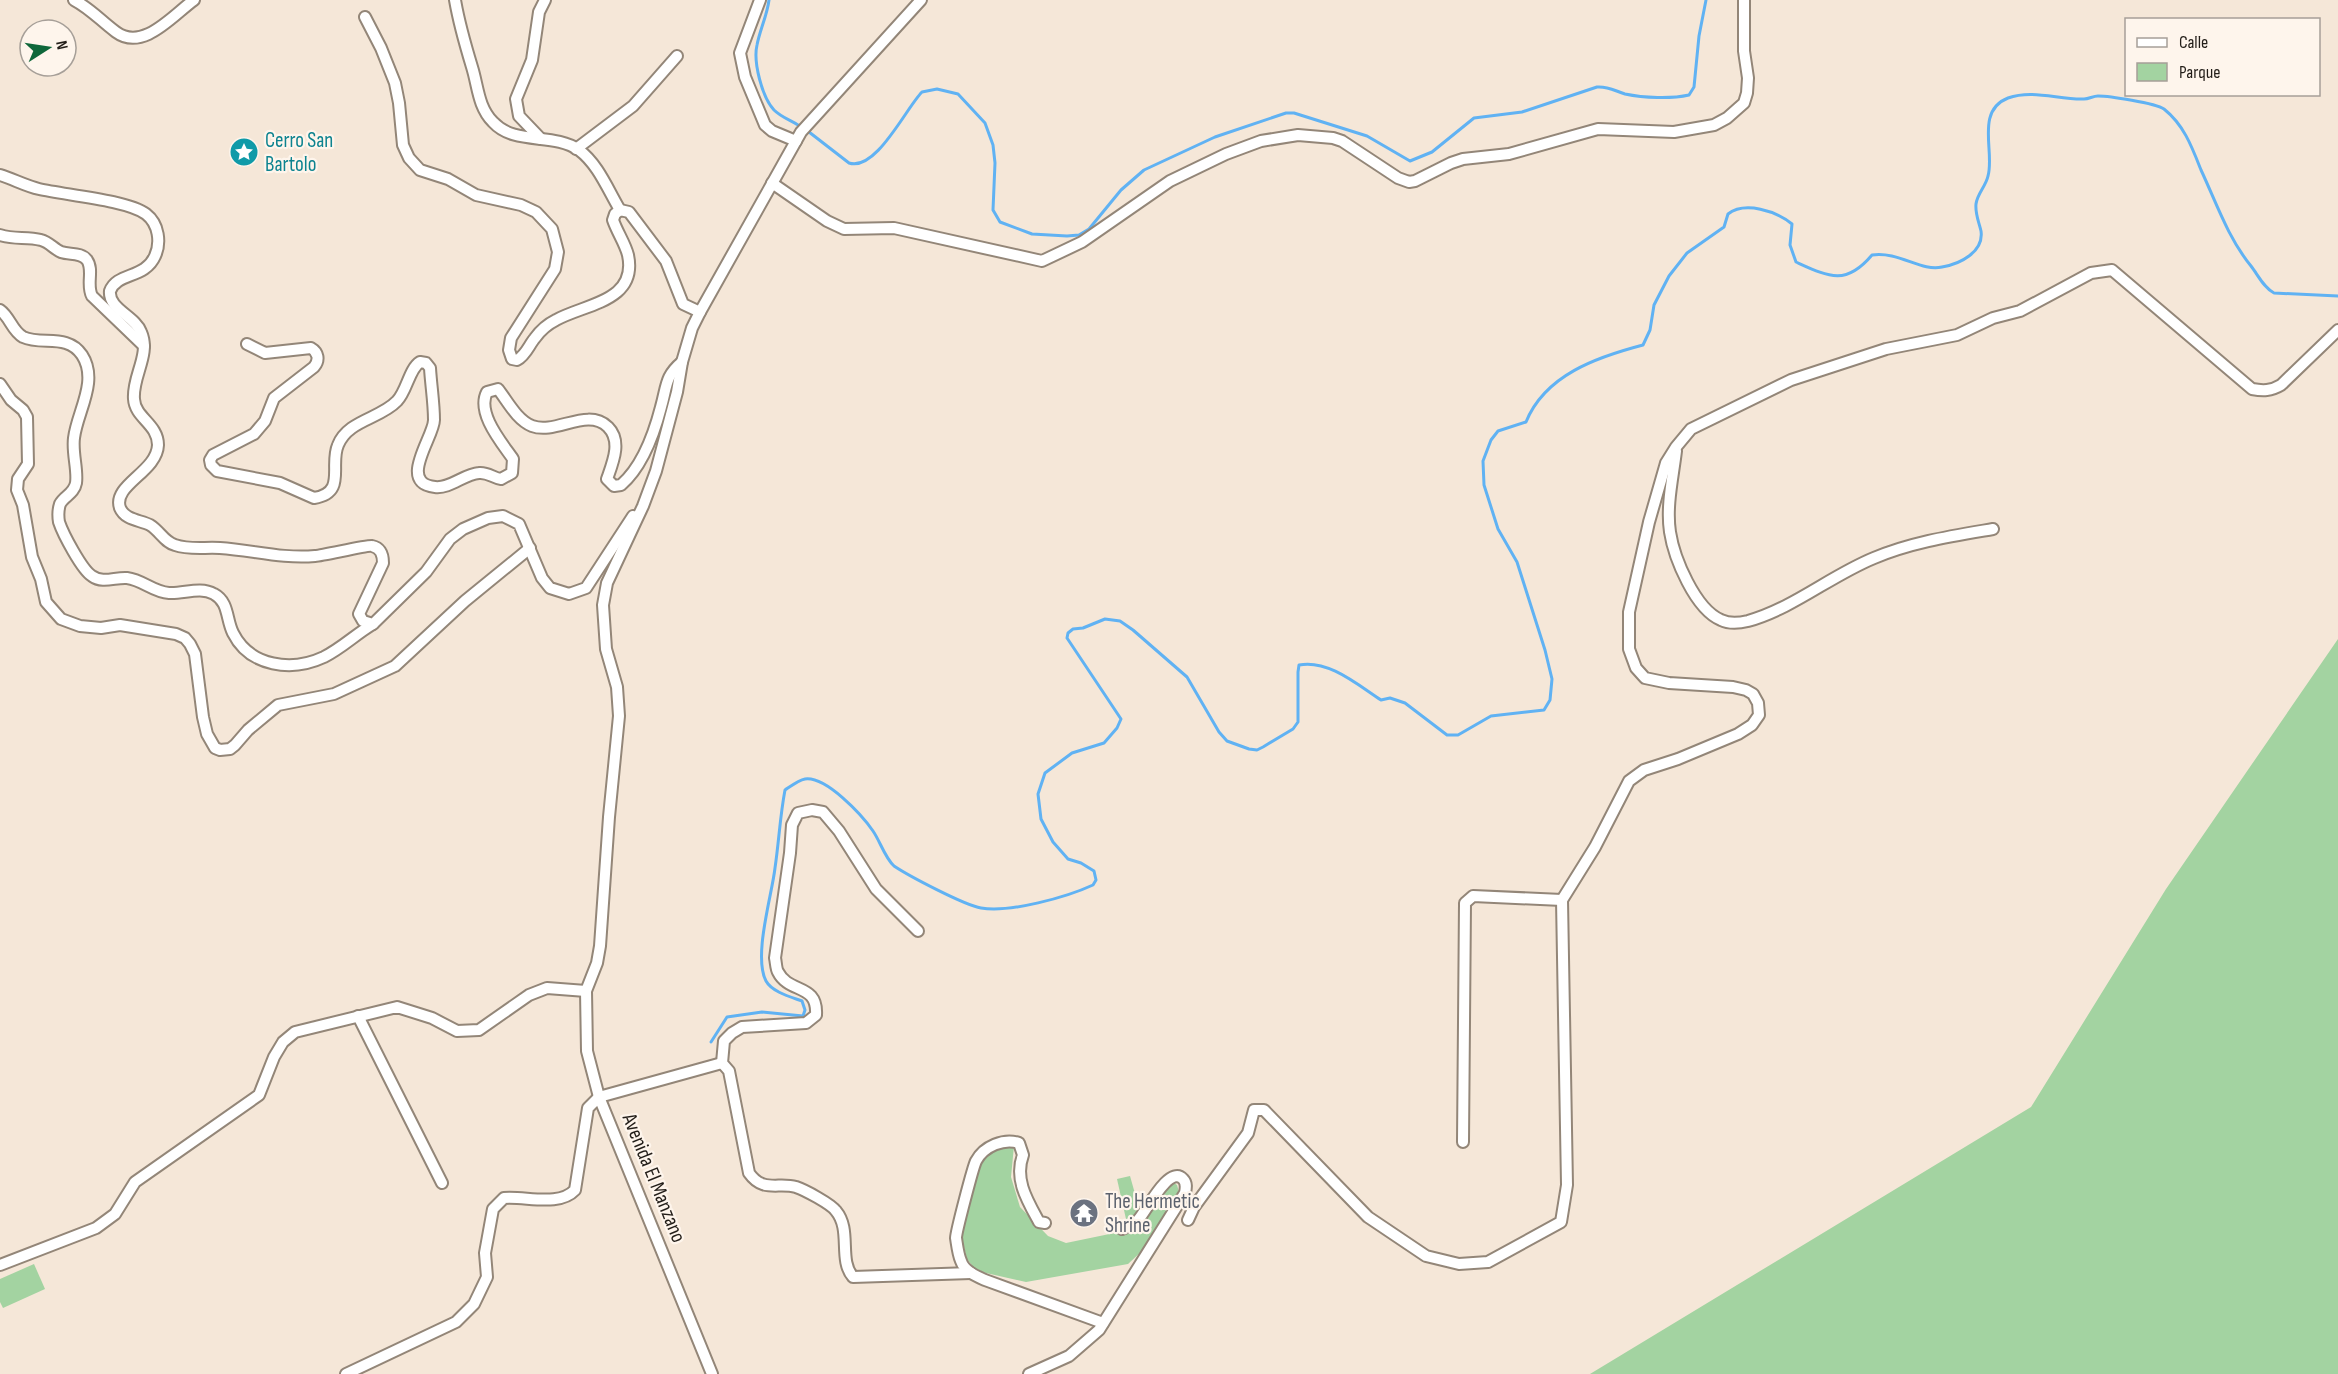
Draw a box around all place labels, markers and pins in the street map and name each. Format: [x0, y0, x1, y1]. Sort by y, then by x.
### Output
place label: Cerro San Bartolo [265, 128, 333, 177]
place icon: Cerro San Bartolo [228, 136, 260, 168]
place label: The Hermetic Shrine [1105, 1189, 1200, 1238]
temple icon: The Hermetic Shrine [1068, 1197, 1100, 1229]

